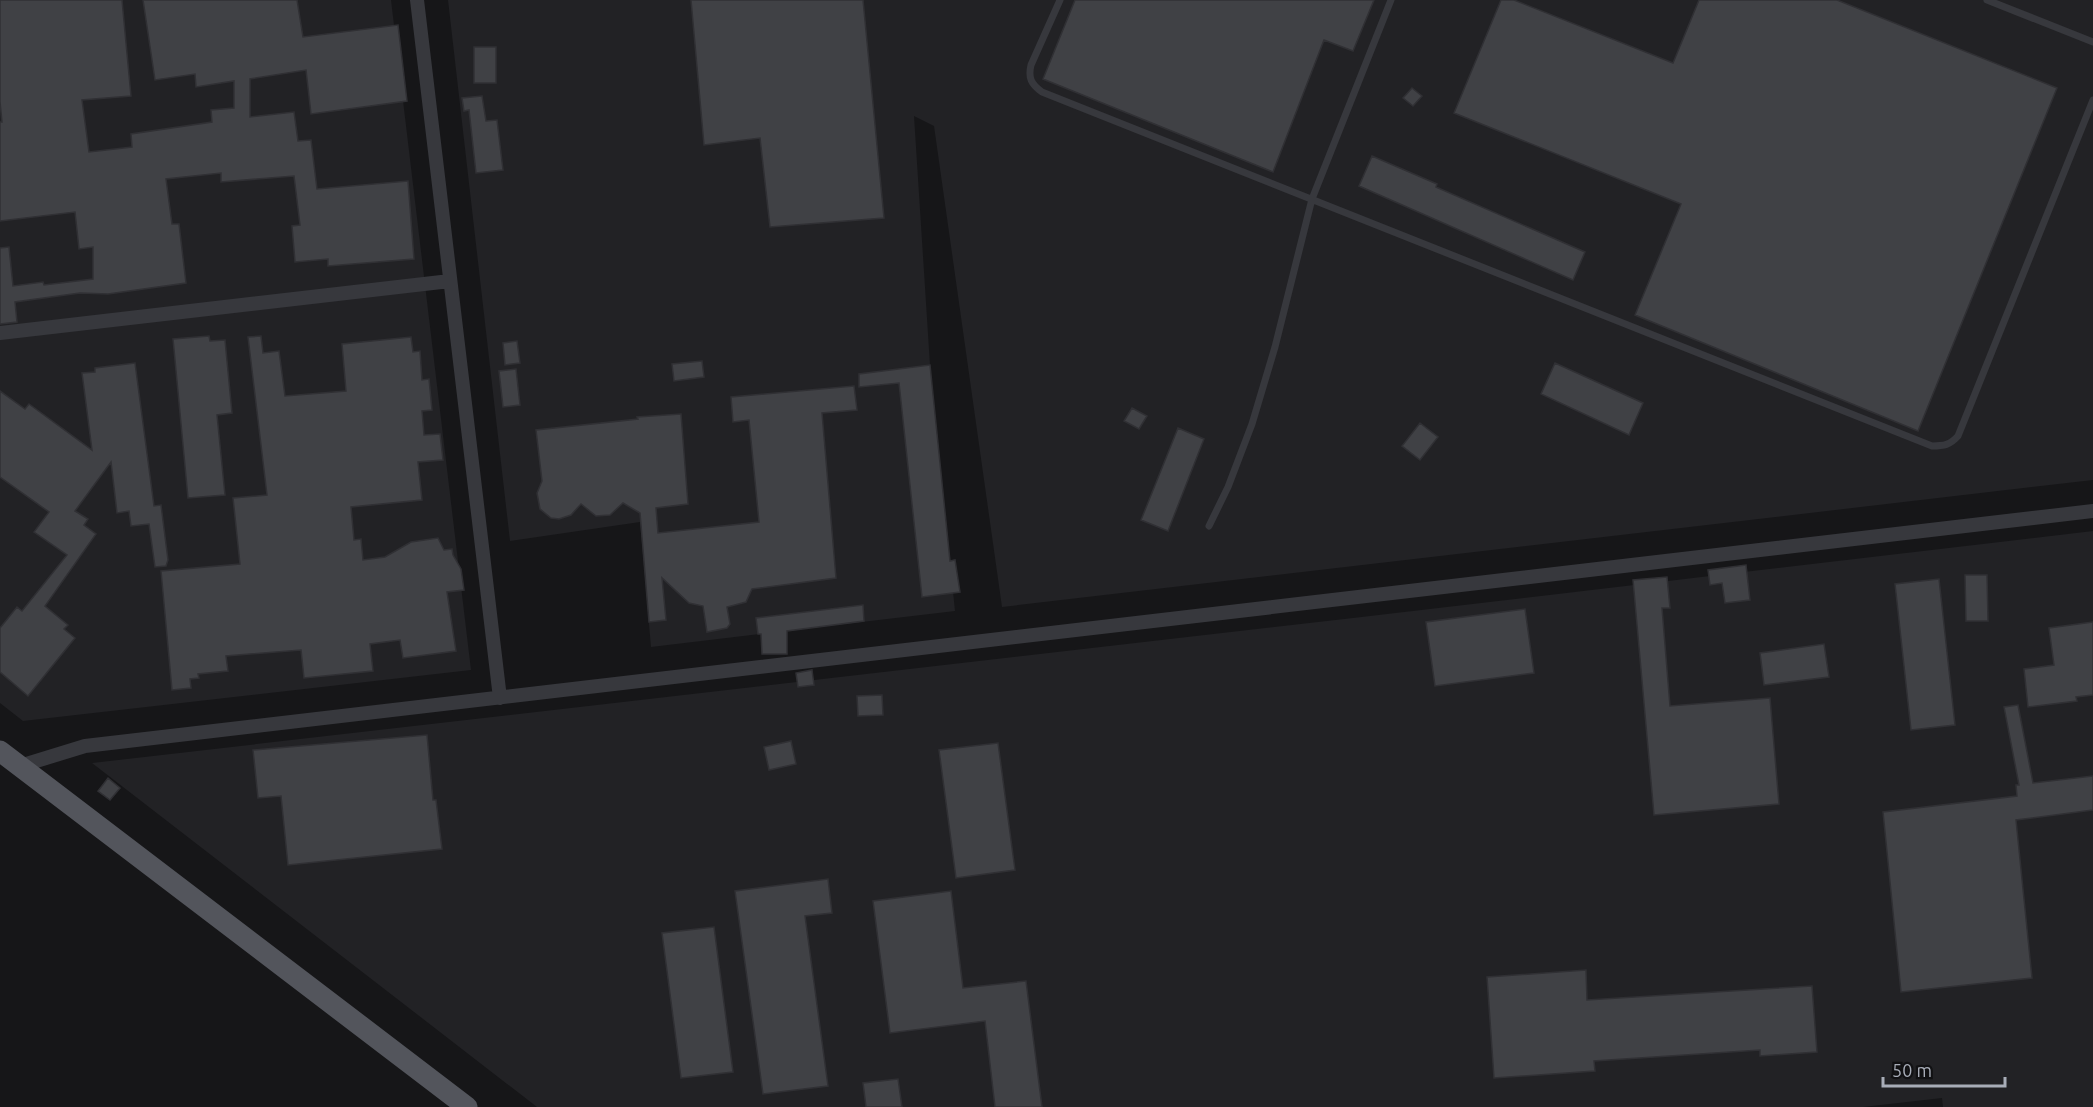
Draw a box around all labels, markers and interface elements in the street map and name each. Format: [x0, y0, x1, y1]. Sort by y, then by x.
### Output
scale bar [1883, 1050, 2004, 1088]
text: 50 m [1892, 1060, 1932, 1080]

